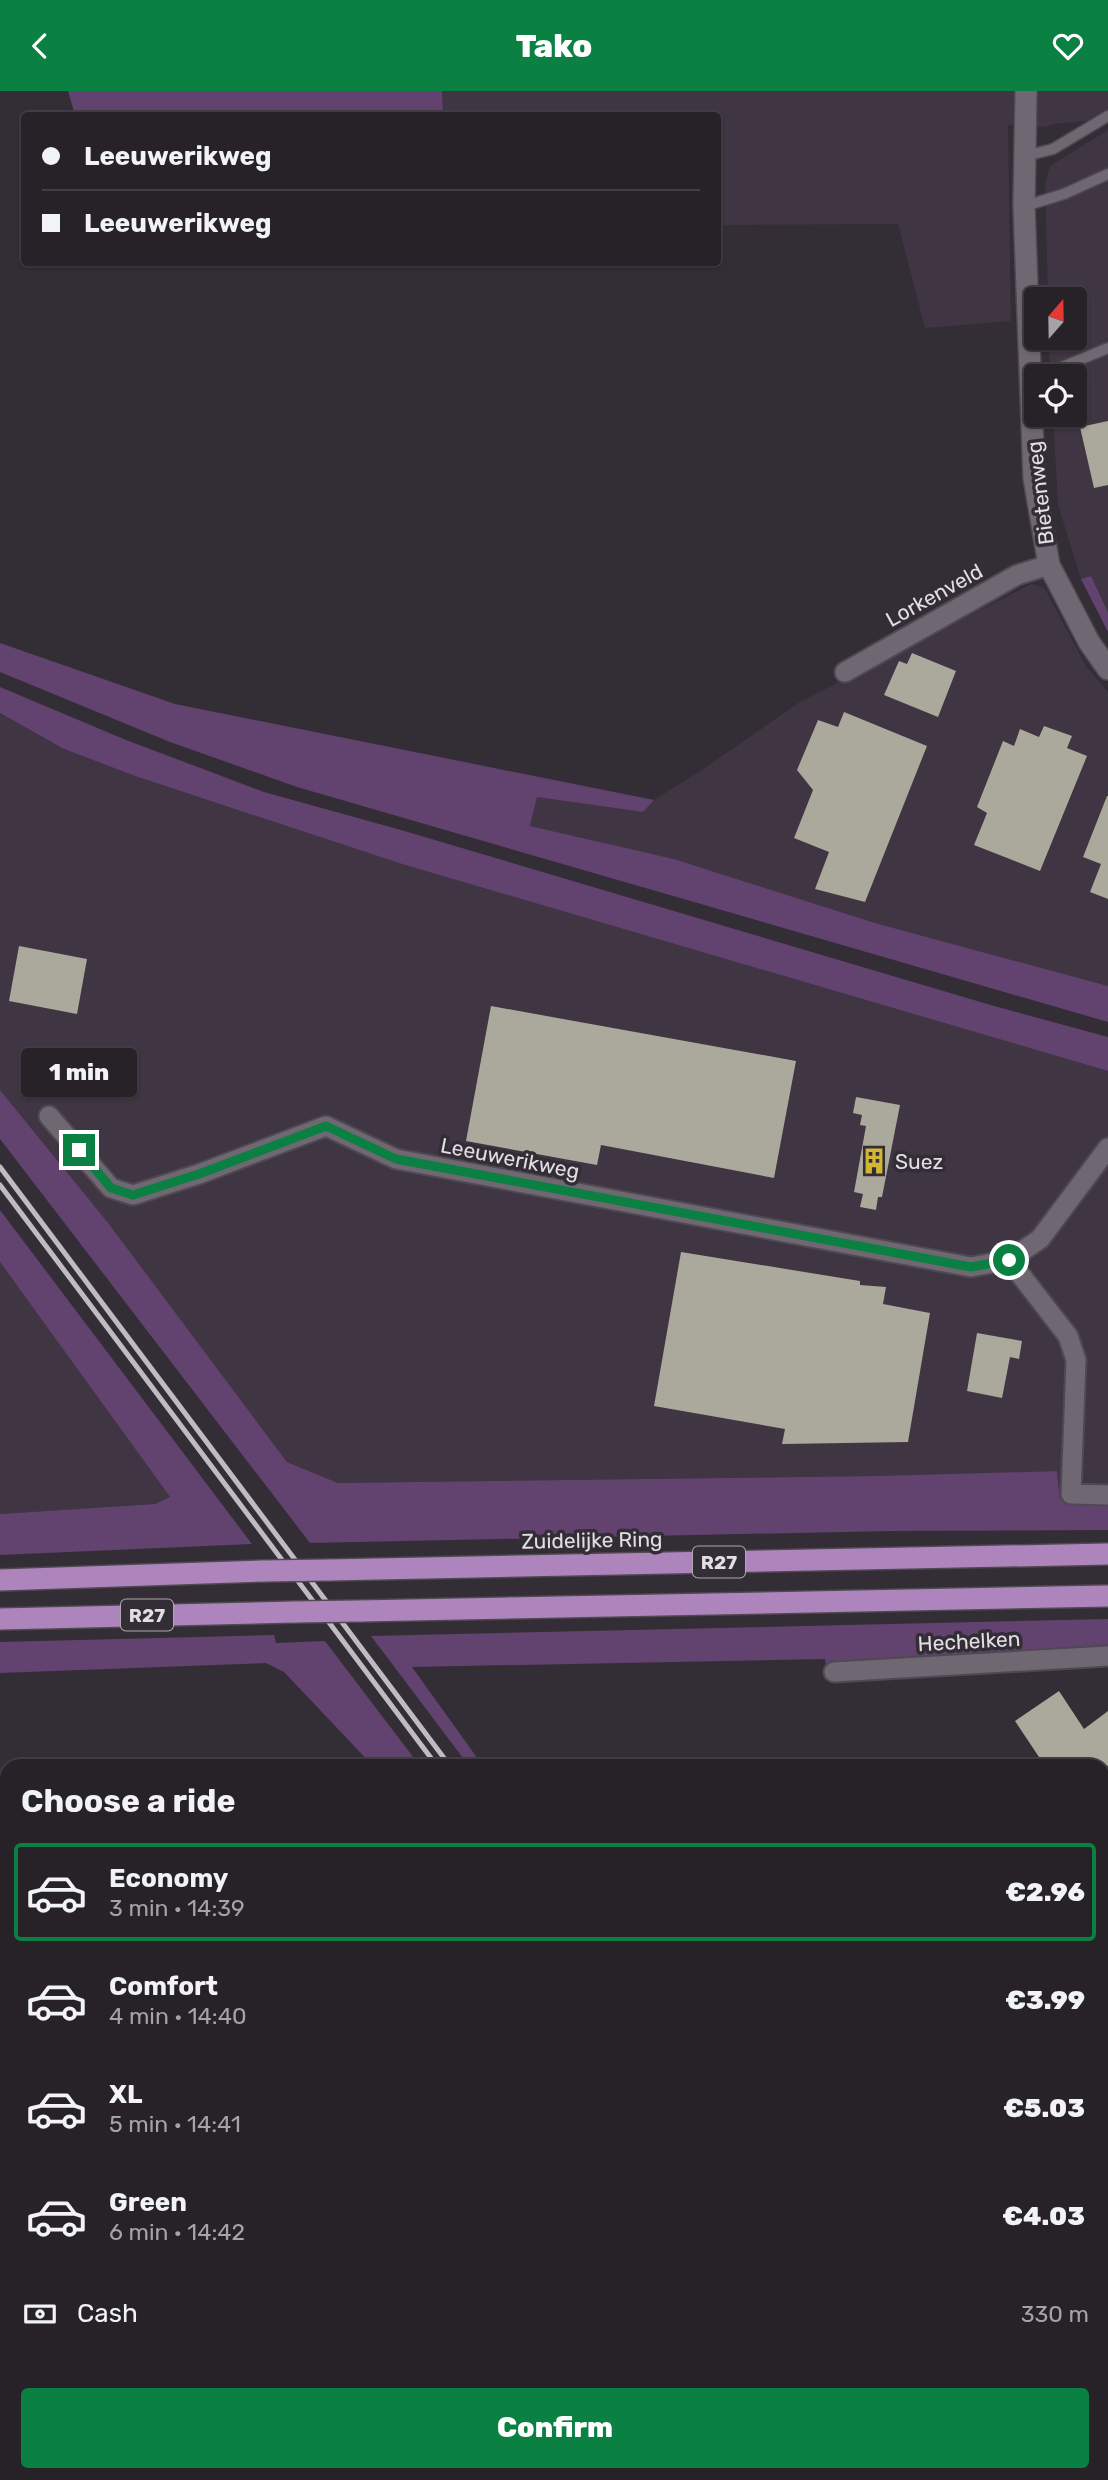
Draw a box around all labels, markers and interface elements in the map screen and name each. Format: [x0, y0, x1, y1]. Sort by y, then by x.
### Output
icon: back [21, 27, 59, 65]
text: Tako [516, 27, 592, 65]
icon: heart [1049, 27, 1087, 65]
text: Leeuwerikweg [84, 141, 272, 172]
text: Leeuwerikweg [84, 208, 272, 239]
north arrow [1024, 287, 1087, 350]
map controls [1024, 287, 1087, 427]
button: locate [1024, 364, 1087, 427]
street label: Bietenweg [1021, 440, 1059, 546]
street label: Lorkenveld [881, 558, 987, 632]
callout: 1 min [21, 1049, 137, 1097]
text: 1 min [49, 1058, 109, 1086]
street label: Leeuwerikweg [438, 1132, 582, 1184]
route end [63, 1134, 95, 1166]
building icon: Suez [859, 1146, 889, 1176]
place label: Suez [895, 1149, 943, 1174]
route start [993, 1244, 1025, 1276]
street label: Zuidelijke Ring [521, 1526, 663, 1554]
road number: R27 [693, 1547, 745, 1577]
road number: R27 [121, 1599, 173, 1631]
street label: Hechelken [917, 1626, 1021, 1656]
text: Choose a ride [21, 1782, 235, 1820]
icon: car [25, 1861, 88, 1924]
text: Economy [109, 1863, 228, 1894]
text: €2.96 [1005, 1877, 1085, 1908]
text: 3 min · 14:39 [109, 1894, 245, 1922]
icon: car [25, 1969, 88, 2032]
text: Comfort [109, 1971, 218, 2002]
text: €3.99 [1005, 1985, 1085, 2016]
text: 4 min · 14:40 [109, 2002, 247, 2030]
icon: car [25, 2077, 88, 2140]
text: XL [109, 2079, 142, 2110]
text: €5.03 [1003, 2093, 1085, 2124]
text: 5 min · 14:41 [109, 2110, 241, 2138]
icon: car [25, 2185, 88, 2248]
text: Green [109, 2187, 187, 2218]
text: €4.03 [1002, 2201, 1085, 2232]
text: 6 min · 14:42 [109, 2218, 245, 2246]
icon: cash [21, 2295, 59, 2333]
text: Cash [77, 2298, 138, 2329]
text: 330 m [1021, 2300, 1089, 2328]
button: Confirm [21, 2388, 1089, 2468]

